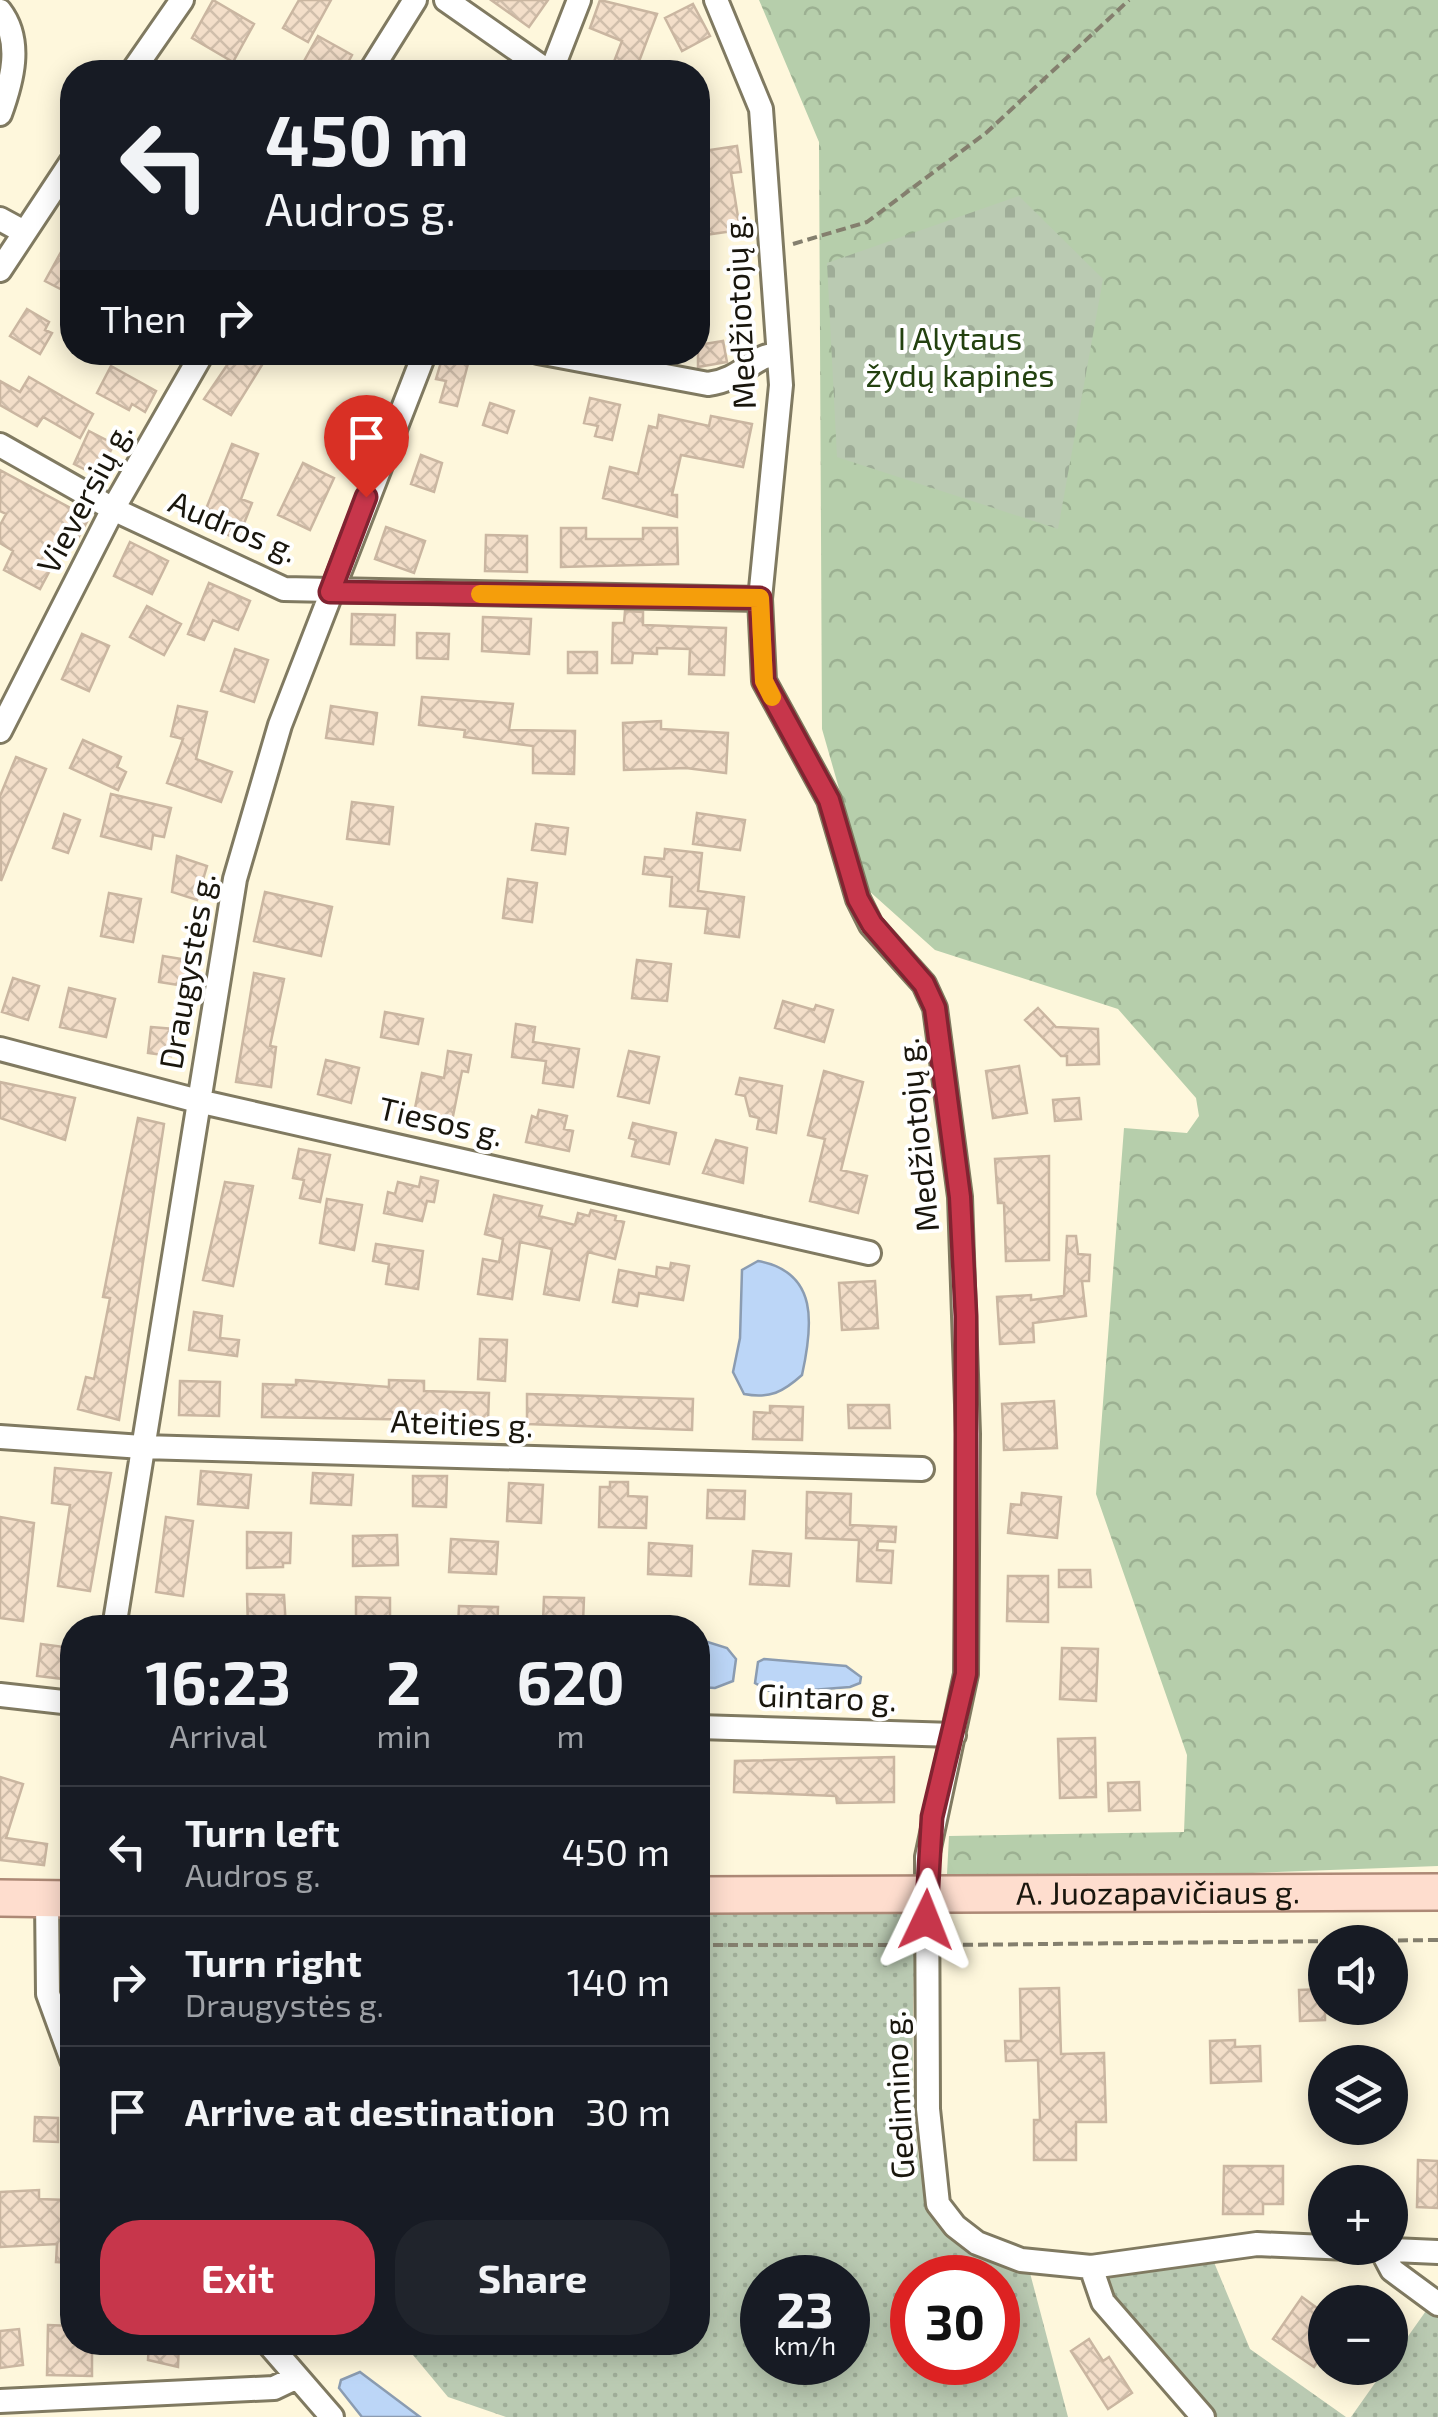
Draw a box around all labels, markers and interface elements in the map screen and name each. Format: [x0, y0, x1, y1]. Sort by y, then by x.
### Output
text: 450 m [265, 96, 469, 180]
icon: left [100, 100, 230, 230]
text: Audros g. [265, 181, 456, 235]
street label: Medžiotojų g. [714, 214, 763, 410]
icon: right [207, 290, 262, 345]
text: Then [100, 295, 187, 341]
park label: I Alytaus žydų kapinės [865, 318, 1055, 393]
pin [324, 395, 409, 498]
icon: arrive [339, 410, 394, 465]
street label: Vieversių g. [27, 415, 139, 579]
street label: Audros g. [164, 481, 304, 569]
street label: Draugystės g. [150, 869, 222, 1072]
street label: Medžiotojų g. [887, 1036, 946, 1234]
street label: Tiesos g. [375, 1087, 507, 1153]
street label: Ateities g. [390, 1401, 534, 1443]
text: 16:23 [145, 1645, 291, 1717]
text: 2 [386, 1645, 421, 1717]
text: 620 [516, 1645, 625, 1717]
street label: Gintaro g. [757, 1675, 897, 1717]
text: Arrival [170, 1716, 267, 1754]
text: min [376, 1716, 431, 1754]
text: m [556, 1716, 585, 1754]
text: Turn left [185, 1809, 340, 1855]
icon: left [100, 1824, 155, 1879]
text: 450 m [562, 1828, 670, 1874]
text: Audros g. [185, 1855, 321, 1893]
position arrow [874, 1868, 978, 1972]
street label: A. Juozapavičiaus g. [1016, 1872, 1300, 1911]
map controls [1308, 1925, 1408, 2385]
button: sound [1308, 1925, 1408, 2025]
text: Turn right [185, 1939, 362, 1985]
icon: right [100, 1954, 155, 2009]
text: 140 m [567, 1958, 670, 2004]
text: Draugystės g. [185, 1985, 384, 2023]
street label: Gedimino g. [874, 2010, 920, 2180]
button: layers [1308, 2045, 1408, 2145]
icon: arrive [100, 2084, 155, 2139]
text: Arrive at destination [185, 2088, 555, 2134]
text: 30 m [585, 2088, 671, 2134]
button: + [1308, 2165, 1408, 2265]
button: Exit [100, 2220, 375, 2335]
button: Share [395, 2220, 670, 2335]
speed limit sign: 30 [890, 2255, 1020, 2385]
text: 23 [776, 2278, 834, 2338]
button: − [1308, 2285, 1408, 2385]
text: km/h [774, 2330, 836, 2360]

